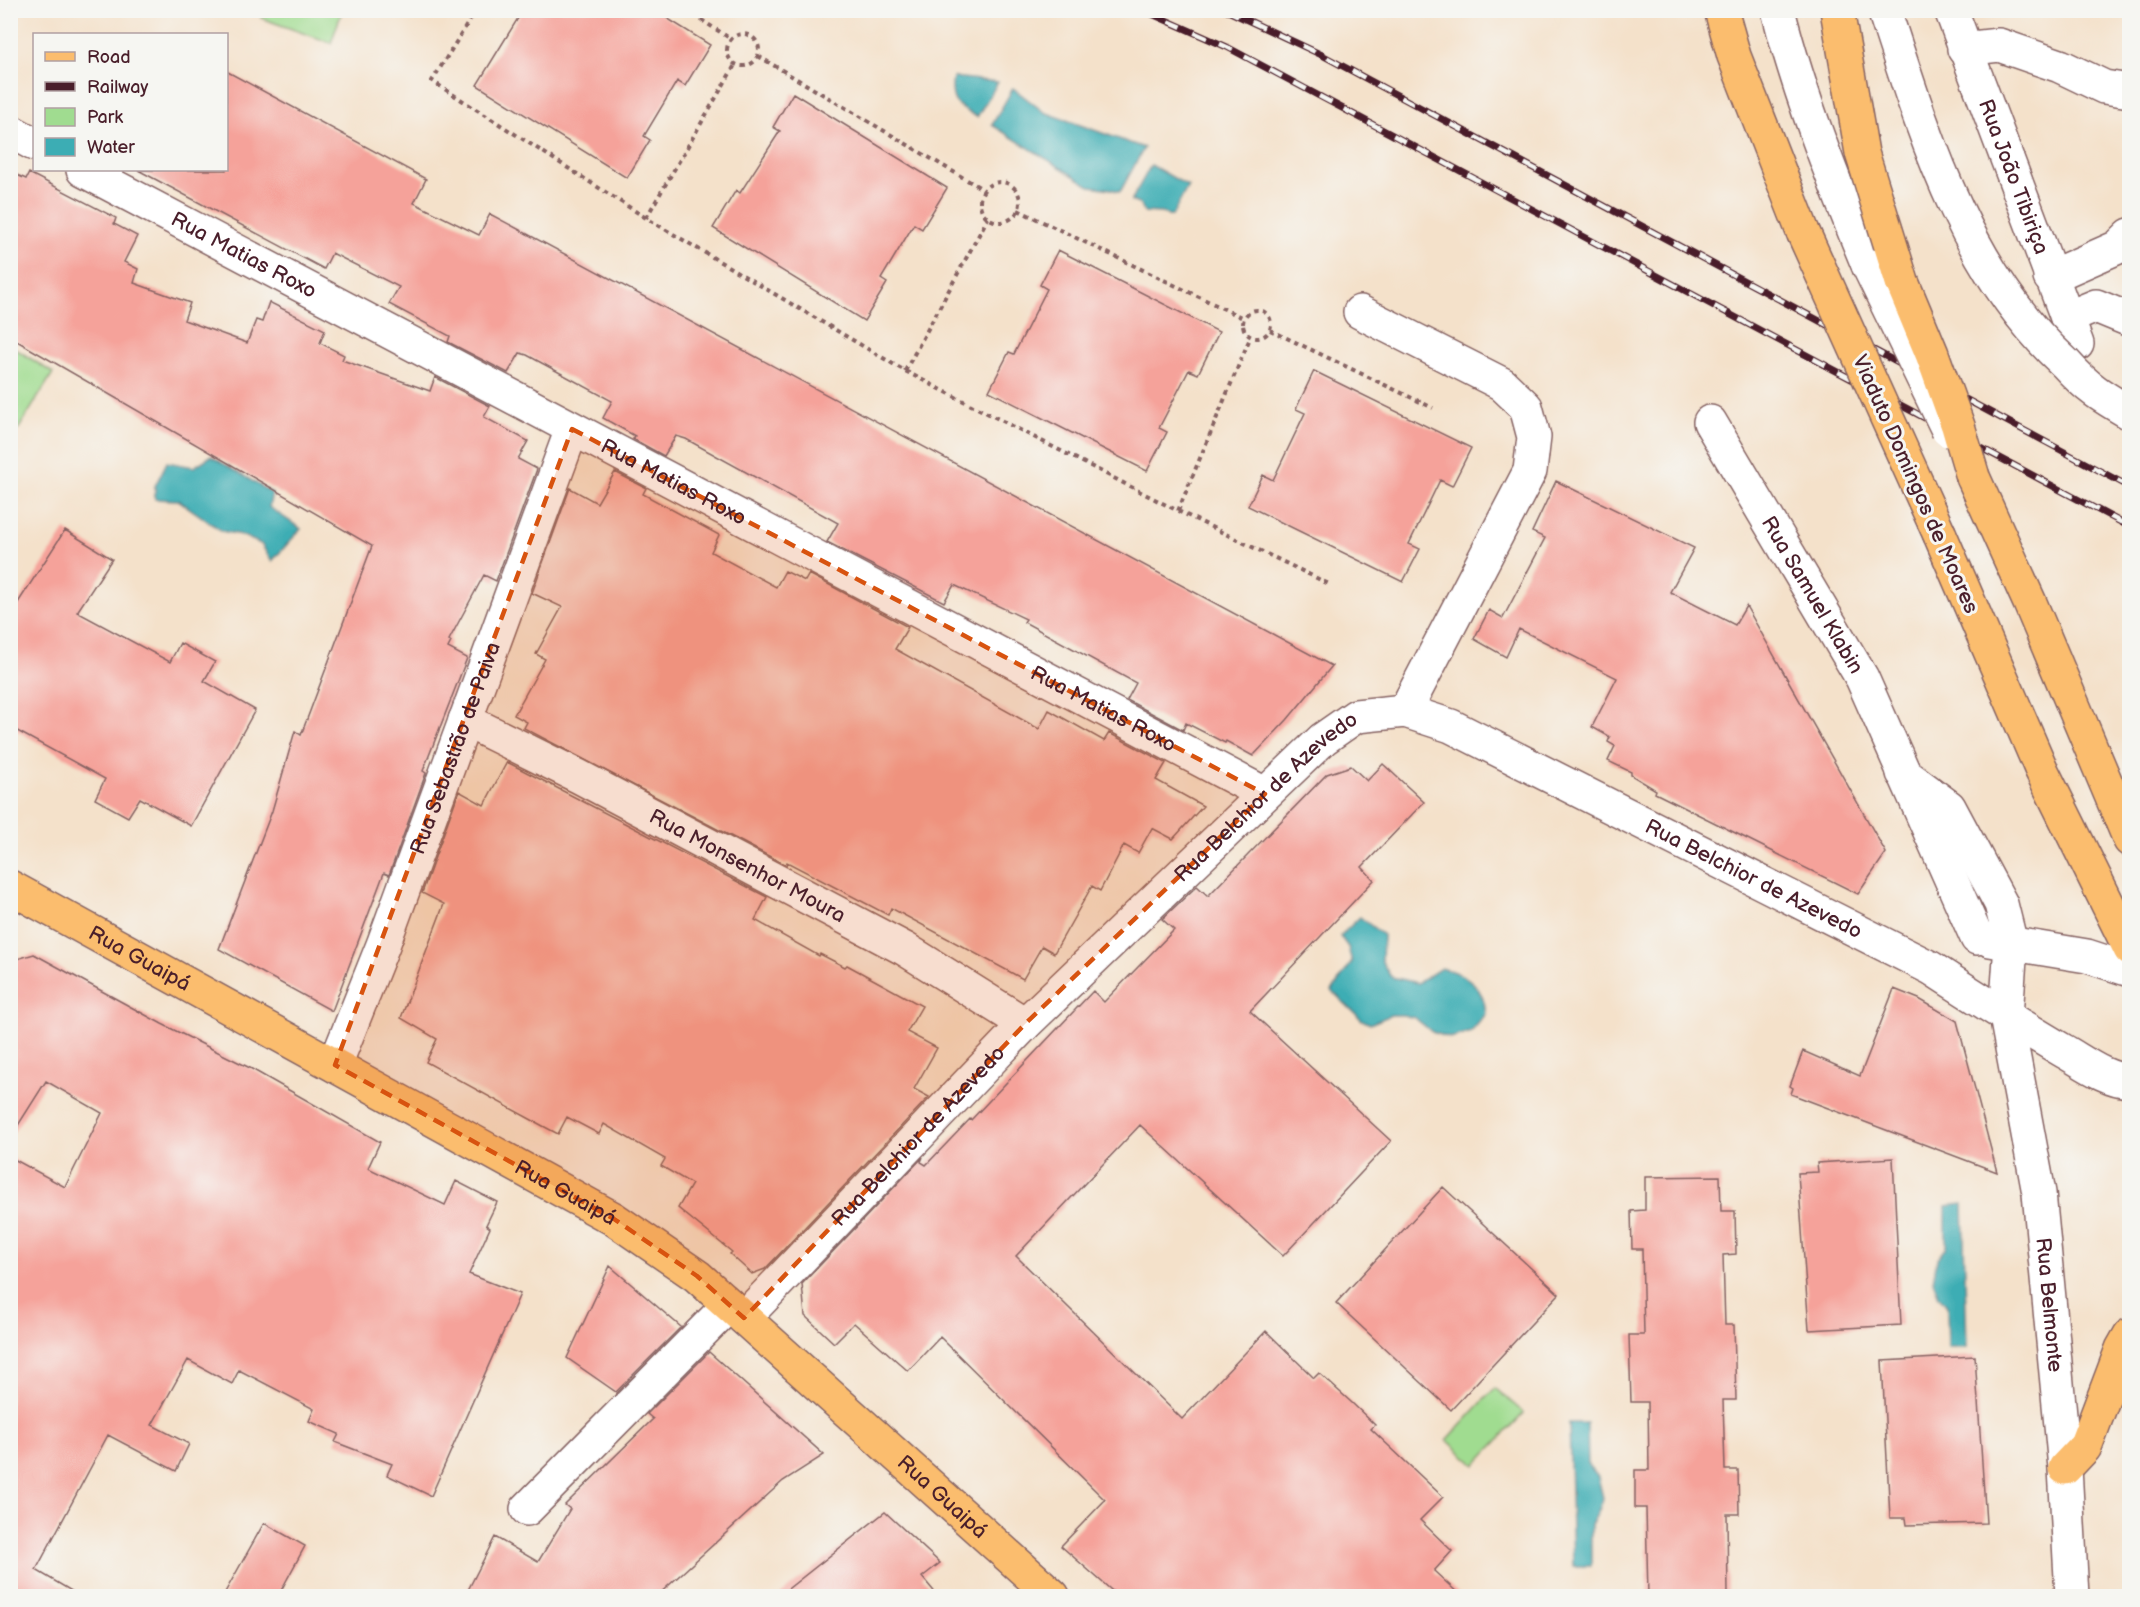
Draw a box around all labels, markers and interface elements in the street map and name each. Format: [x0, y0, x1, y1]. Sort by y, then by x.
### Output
legend [33, 33, 228, 171]
text: Road [87, 47, 131, 68]
text: Railway [87, 77, 149, 98]
street label: Rua João Tibiriça [1973, 96, 2054, 258]
text: Park [87, 107, 123, 128]
text: Water [87, 137, 135, 158]
street label: Rua Matias Roxo [167, 207, 321, 304]
street label: Viaduto Domingos de Moares [1847, 351, 1984, 617]
street label: Rua Matias Roxo [597, 434, 751, 531]
street label: Rua Samuel Klabin [1756, 512, 1869, 678]
street label: Rua Sebastião de Paiva [405, 639, 506, 858]
street label: Rua Matias Roxo [1026, 661, 1180, 758]
street label: Rua Belchior de Azevedo [1169, 707, 1362, 887]
street label: Rua Monsenhor Moura [645, 804, 850, 928]
street label: Rua Belchior de Azevedo [1641, 814, 1866, 944]
street label: Rua Guaipá [84, 921, 195, 997]
street label: Rua Belchior de Azevedo [827, 1041, 1010, 1232]
street label: Rua Guaipá [510, 1155, 621, 1231]
street label: Rua Belmonte [2030, 1236, 2068, 1373]
street label: Rua Guaipá [892, 1450, 992, 1544]

